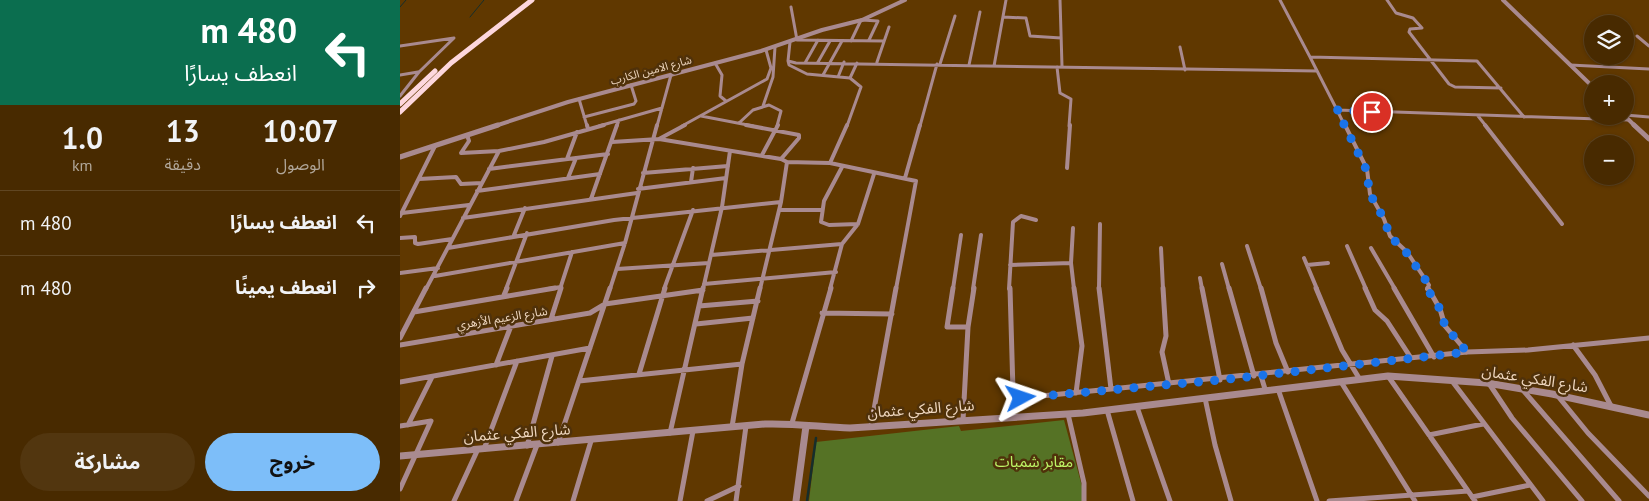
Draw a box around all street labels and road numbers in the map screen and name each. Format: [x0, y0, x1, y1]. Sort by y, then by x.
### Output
street label: شارع الامين الكارب [609, 52, 694, 89]
street label: شارع الزعيم الأزهري [455, 303, 549, 335]
street label: شارع الفكي عثمان [1480, 361, 1590, 399]
street label: شارع الفكي عثمان [867, 395, 976, 425]
street label: شارع الفكي عثمان [463, 419, 572, 449]

